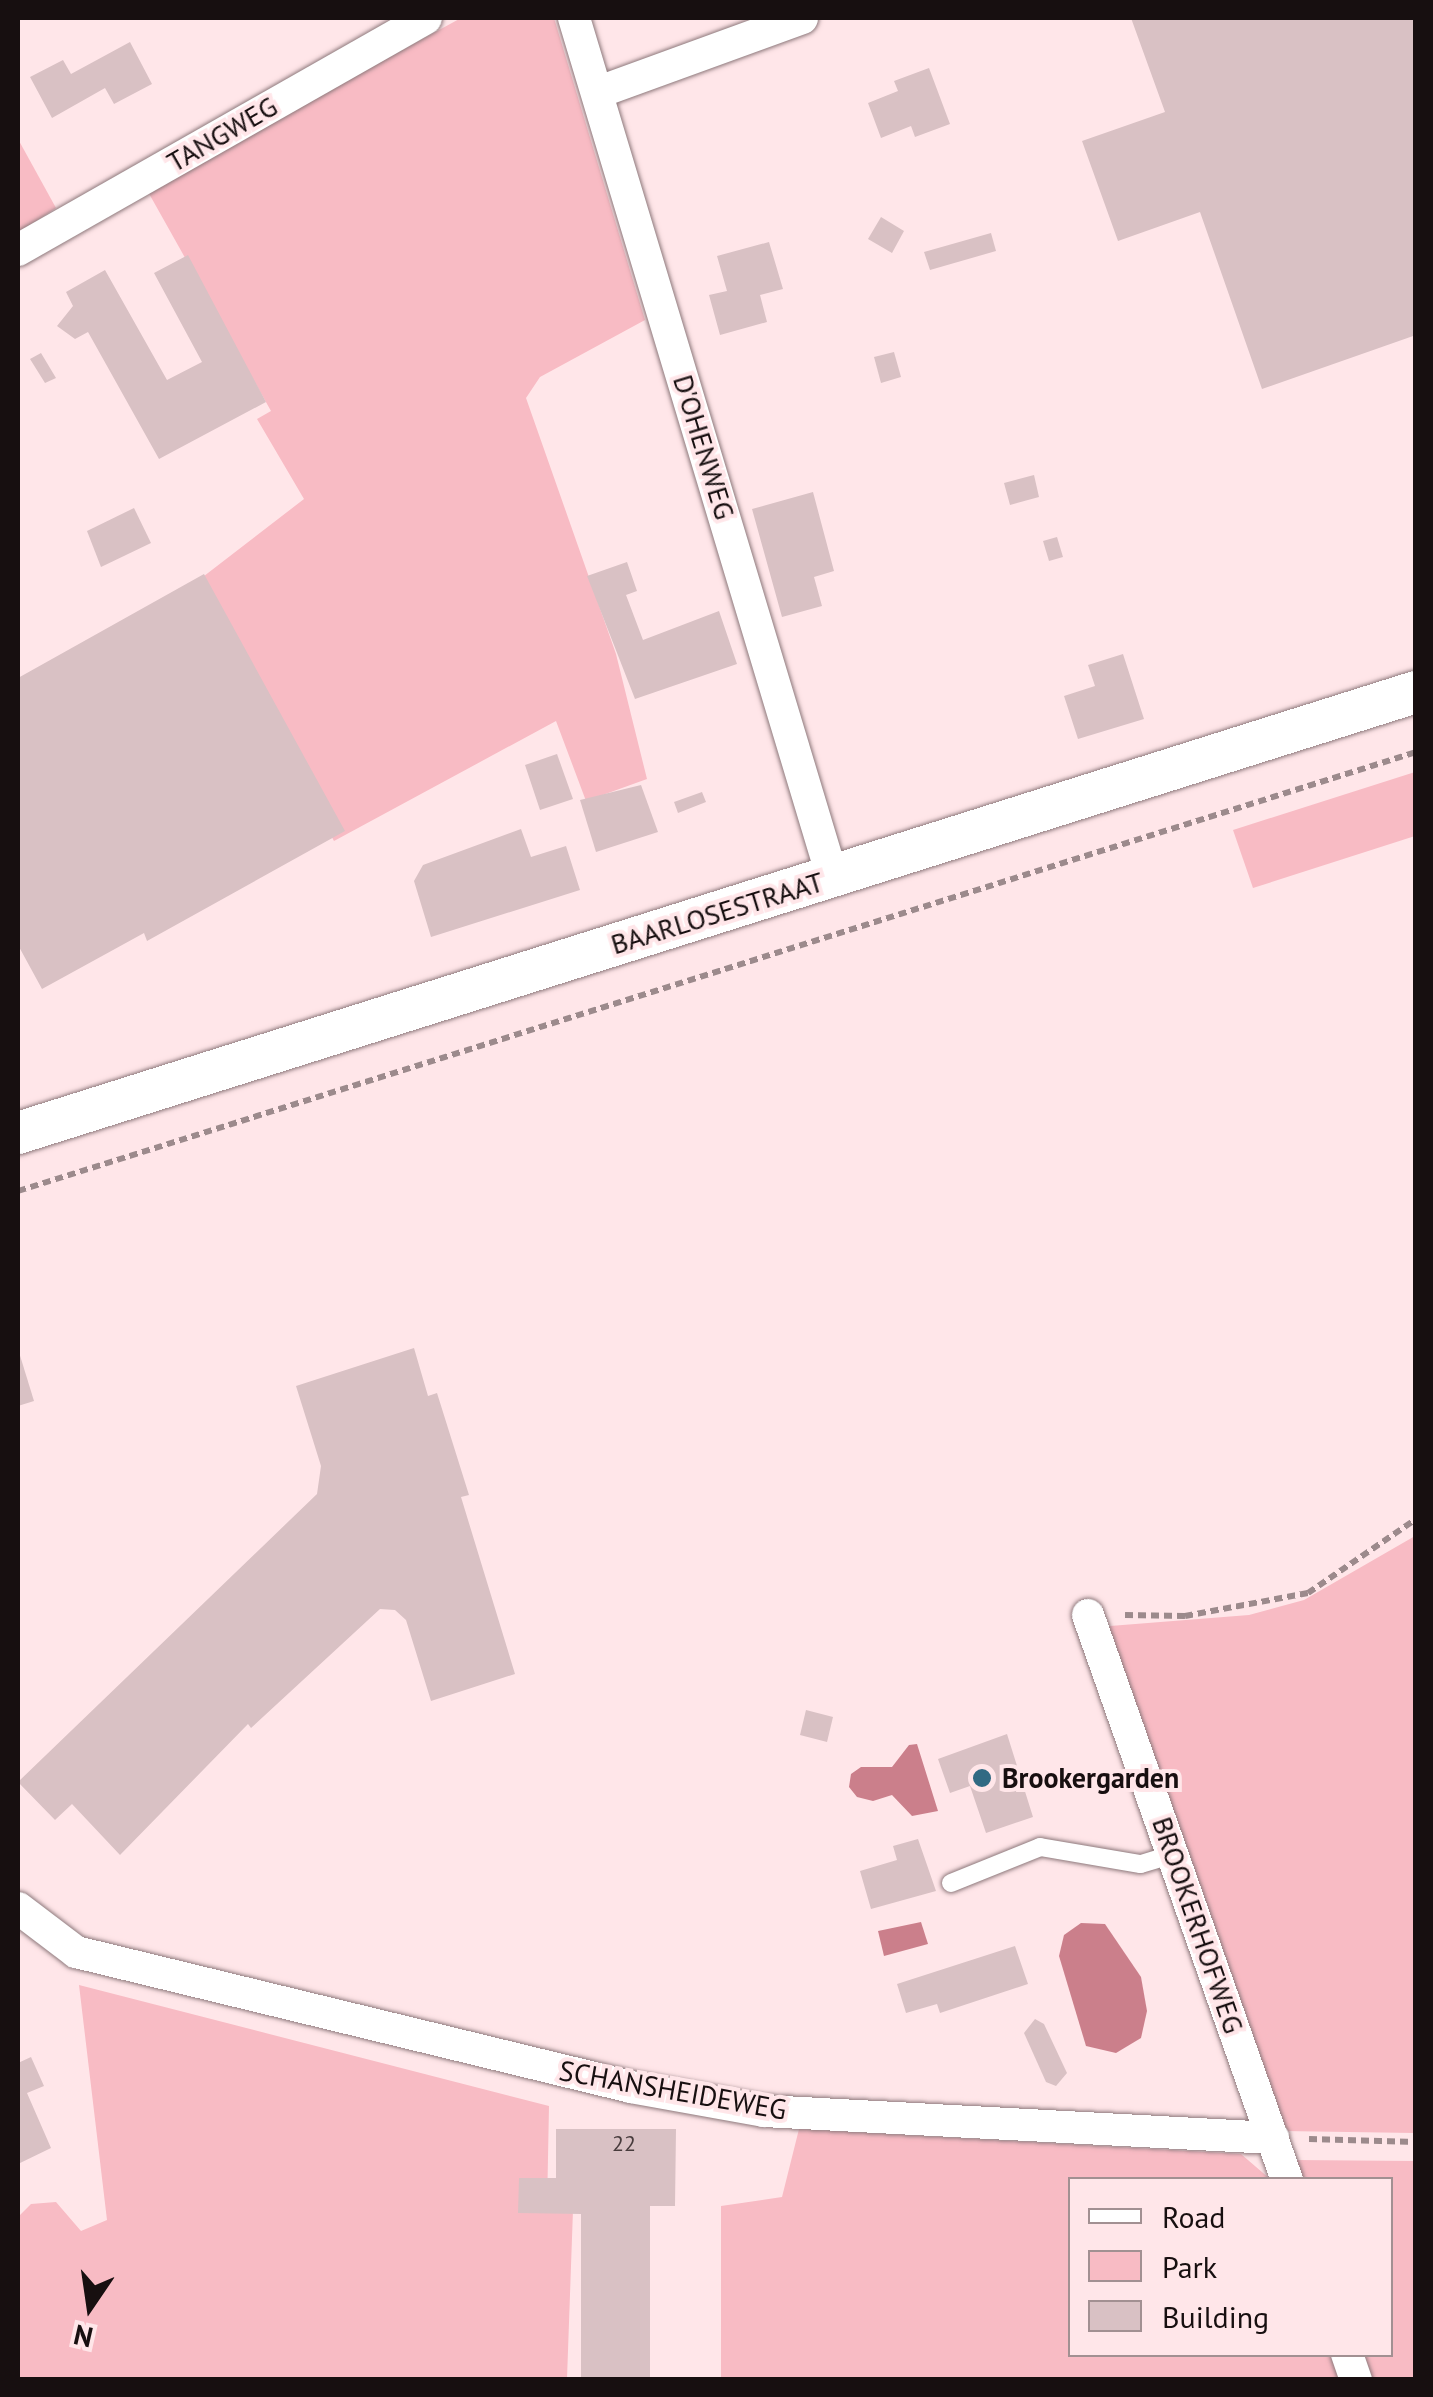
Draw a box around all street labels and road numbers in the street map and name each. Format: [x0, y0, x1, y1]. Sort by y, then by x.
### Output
street label: TANGWEG [161, 89, 283, 179]
street label: D'OHENWEG [666, 371, 742, 523]
street label: BAARLOSESTRAAT [607, 865, 827, 961]
street label: BROOKERHOFWEG [1145, 1812, 1251, 2038]
street label: SCHANSHEIDEWEG [557, 2053, 789, 2127]

